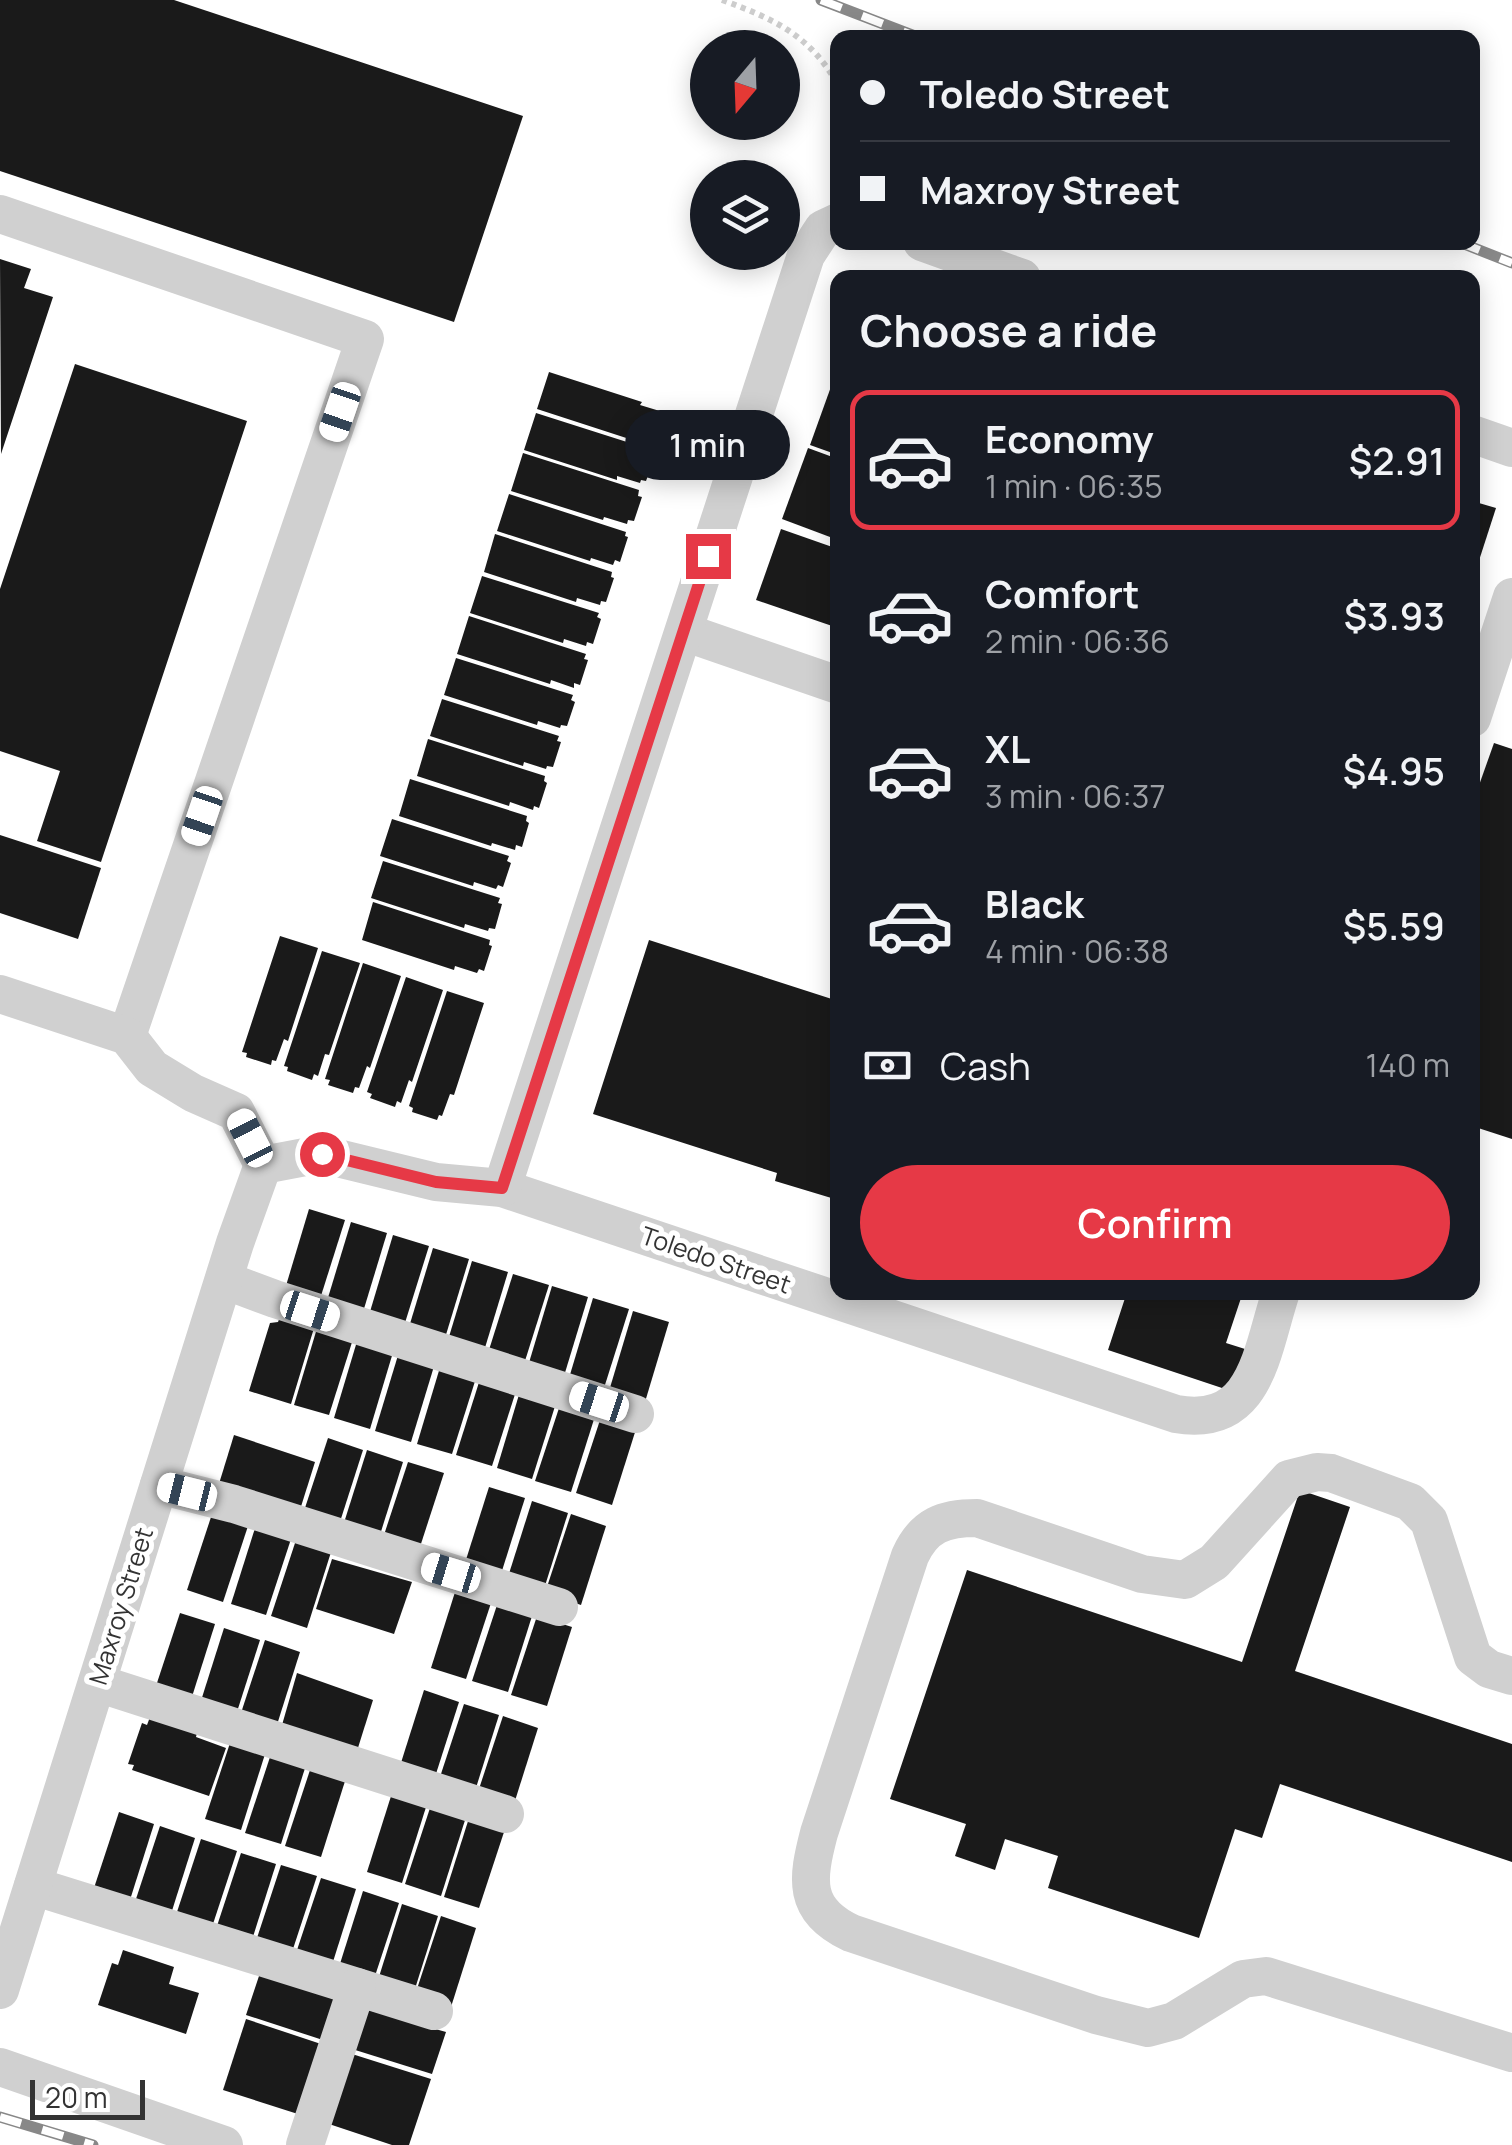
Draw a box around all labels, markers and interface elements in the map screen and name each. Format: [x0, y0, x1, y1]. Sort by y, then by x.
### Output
north arrow [690, 30, 800, 140]
map controls [690, 30, 800, 270]
text: Toledo Street [920, 67, 1170, 119]
button: layers [690, 160, 800, 270]
text: Maxroy Street [920, 163, 1180, 215]
text: Choose a ride [860, 299, 1157, 361]
car [316, 379, 364, 445]
callout: 1 min [626, 411, 790, 481]
text: Economy [985, 412, 1154, 464]
icon: car [865, 415, 955, 505]
text: 1 min [669, 423, 746, 467]
text: $2.91 [1349, 434, 1445, 486]
text: 1 min · 06:35 [985, 464, 1163, 508]
route end [686, 534, 731, 579]
text: Comfort [985, 567, 1139, 619]
icon: car [865, 570, 955, 660]
text: $3.93 [1344, 589, 1445, 641]
text: 2 min · 06:36 [985, 619, 1170, 663]
text: XL [985, 722, 1030, 774]
icon: car [865, 725, 955, 815]
text: $4.95 [1343, 744, 1445, 796]
text: 3 min · 06:37 [985, 774, 1165, 818]
car [178, 783, 226, 849]
text: Black [985, 877, 1084, 929]
icon: car [865, 880, 955, 970]
text: $5.59 [1343, 899, 1445, 951]
text: 4 min · 06:38 [985, 929, 1169, 973]
icon: cash [860, 1038, 915, 1093]
text: Cash [940, 1039, 1031, 1091]
text: 140 m [1366, 1043, 1450, 1087]
car [223, 1104, 277, 1172]
route start [300, 1132, 345, 1177]
button: Confirm [860, 1165, 1450, 1280]
street label: Toledo Street [637, 1218, 796, 1301]
car [277, 1287, 343, 1335]
car [566, 1378, 632, 1426]
car [154, 1470, 220, 1514]
street label: Maxroy Street [80, 1523, 161, 1689]
car [418, 1550, 484, 1596]
scale bar [30, 2075, 145, 2120]
text: 20 m [45, 2078, 107, 2116]

